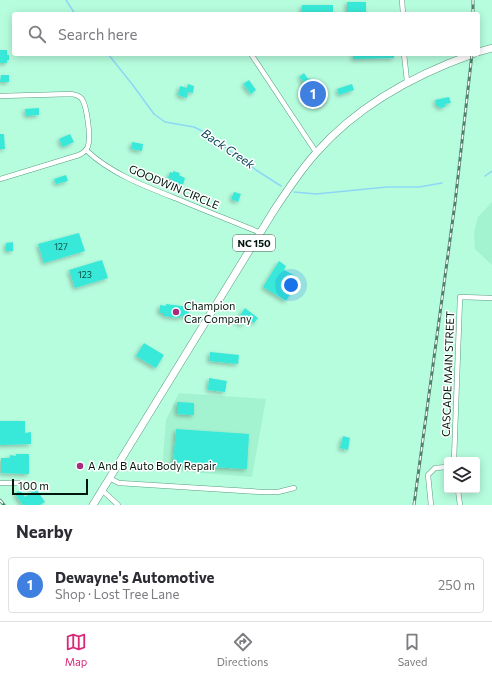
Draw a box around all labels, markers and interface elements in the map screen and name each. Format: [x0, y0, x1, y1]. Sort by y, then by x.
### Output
search box [12, 12, 480, 56]
icon: search [26, 23, 48, 45]
text: Search here [58, 25, 137, 43]
pin: 1 [300, 79, 326, 109]
water label: Back Creek [199, 125, 258, 171]
street label: GOODWIN CIRCLE [127, 162, 221, 211]
road number: NC 150 [233, 235, 275, 251]
house number: 127 [54, 241, 68, 252]
house number: 123 [78, 269, 92, 280]
your location [281, 275, 301, 295]
place label: Champion Car Company [184, 299, 252, 325]
marker: Champion Car Company [171, 307, 181, 317]
street label: CASCADE MAIN STREET [439, 311, 456, 437]
map controls [444, 457, 480, 493]
button: layers [444, 457, 480, 493]
place label: A And B Auto Body Repair [88, 459, 217, 472]
marker: A And B Auto Body Repair [75, 461, 85, 471]
scale bar [12, 477, 88, 496]
text: 100 m [18, 479, 49, 492]
text: Nearby [16, 521, 73, 542]
text: Dewayne's Automotive [55, 568, 214, 586]
text: 1 [27, 577, 33, 593]
text: 250 m [438, 577, 475, 593]
text: Shop · Lost Tree Lane [55, 586, 179, 602]
tab: Map [65, 631, 87, 668]
tab: Directions [217, 631, 268, 668]
tab: Saved [398, 631, 427, 668]

